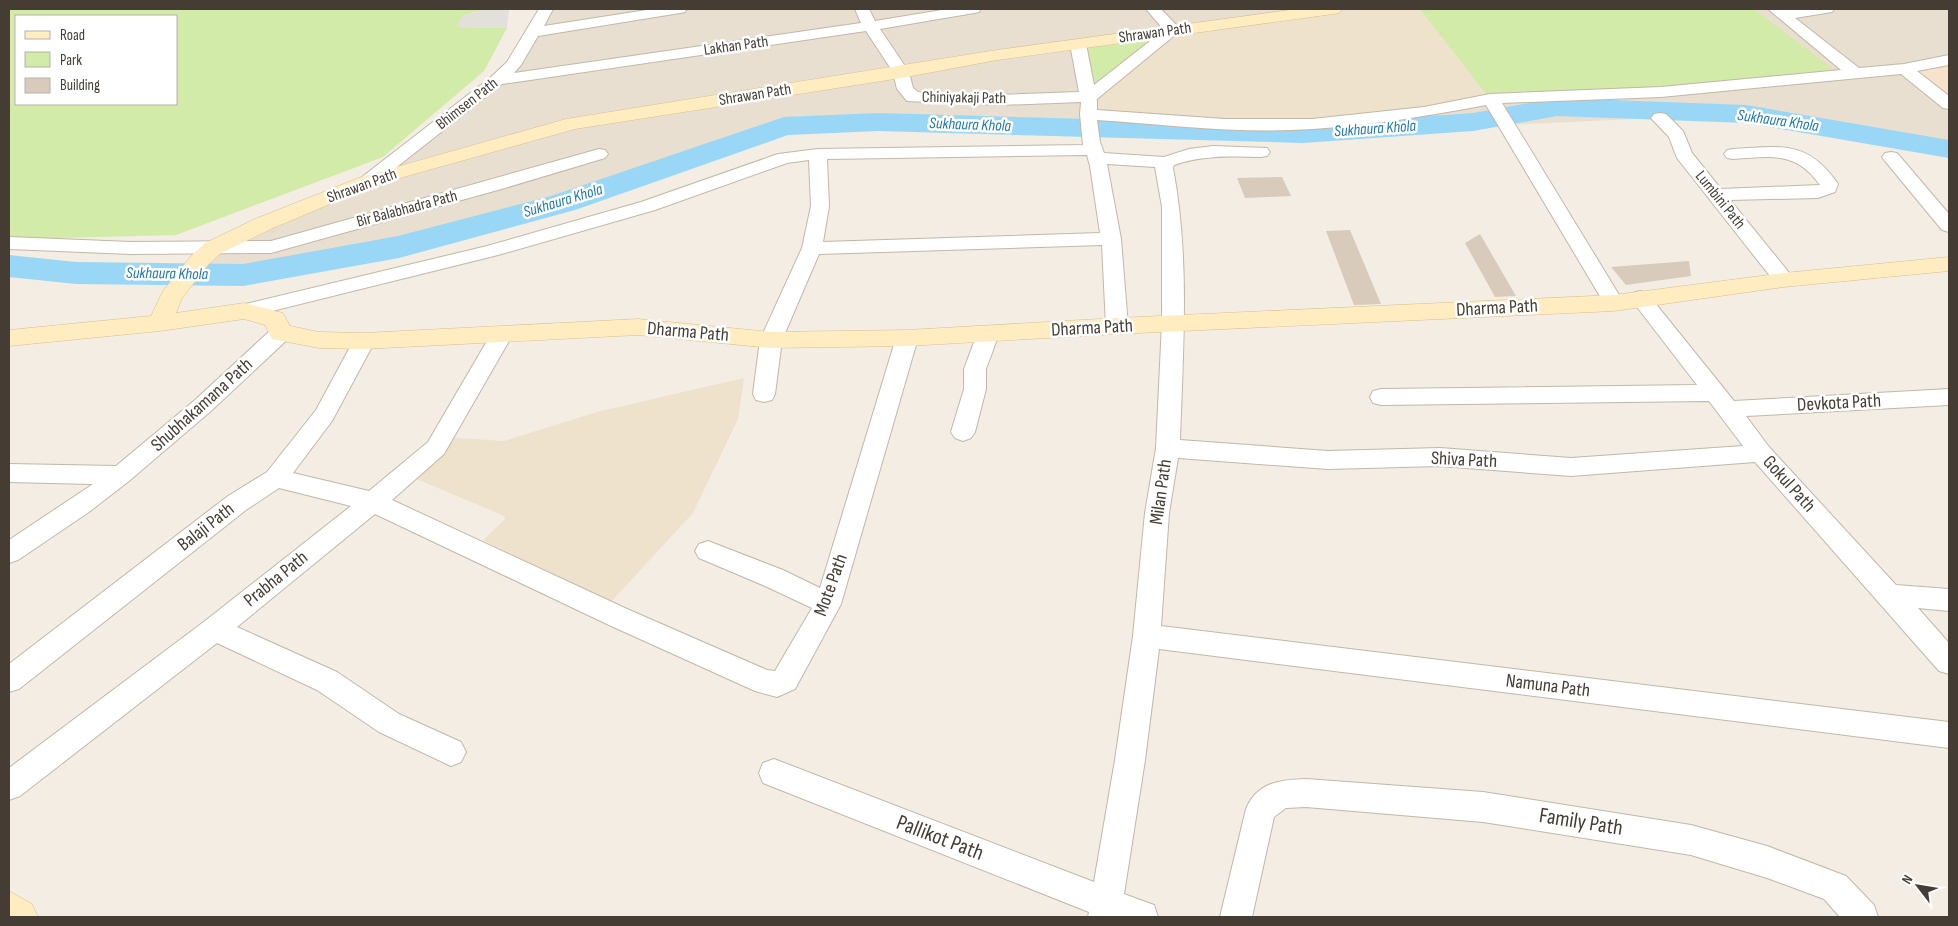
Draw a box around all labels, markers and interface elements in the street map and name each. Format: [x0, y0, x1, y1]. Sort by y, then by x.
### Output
legend [15, 15, 178, 105]
street label: Shrawan Path [1118, 19, 1192, 47]
text: Road [60, 26, 85, 45]
street label: Lakhan Path [702, 32, 770, 60]
text: Park [60, 51, 82, 70]
street label: Bhimsen Path [432, 74, 502, 134]
text: Building [60, 76, 100, 95]
street label: Shrawan Path [718, 80, 792, 110]
street label: Chiniyakaji Path [922, 88, 1006, 108]
water label: Sukhaura Khola [1736, 106, 1820, 136]
water label: Sukhaura Khola [929, 114, 1012, 136]
water label: Sukhaura Khola [1333, 117, 1417, 141]
street label: Shrawan Path [325, 165, 399, 207]
street label: Lumbini Path [1691, 167, 1749, 233]
water label: Sukhaura Khola [521, 180, 605, 222]
street label: Bir Balabhadra Path [355, 186, 459, 232]
water label: Sukhaura Khola [126, 264, 209, 284]
street label: Dharma Path [1456, 294, 1538, 322]
street label: Dharma Path [1051, 314, 1133, 342]
street label: Dharma Path [646, 317, 730, 347]
street label: Shubhakamana Path [146, 353, 258, 457]
street label: Devkota Path [1796, 389, 1882, 417]
street label: Shiva Path [1430, 447, 1498, 473]
street label: Gokul Path [1758, 451, 1820, 517]
street label: Milan Path [1145, 458, 1177, 526]
street label: Balaji Path [173, 498, 239, 556]
street label: Prabha Path [239, 546, 313, 612]
street label: Mote Path [809, 551, 853, 619]
street label: Namuna Path [1505, 669, 1591, 703]
street label: Family Path [1537, 802, 1625, 842]
street label: Pallikot Path [893, 809, 987, 867]
north arrow [1893, 861, 1943, 911]
text: N [1898, 872, 1916, 887]

